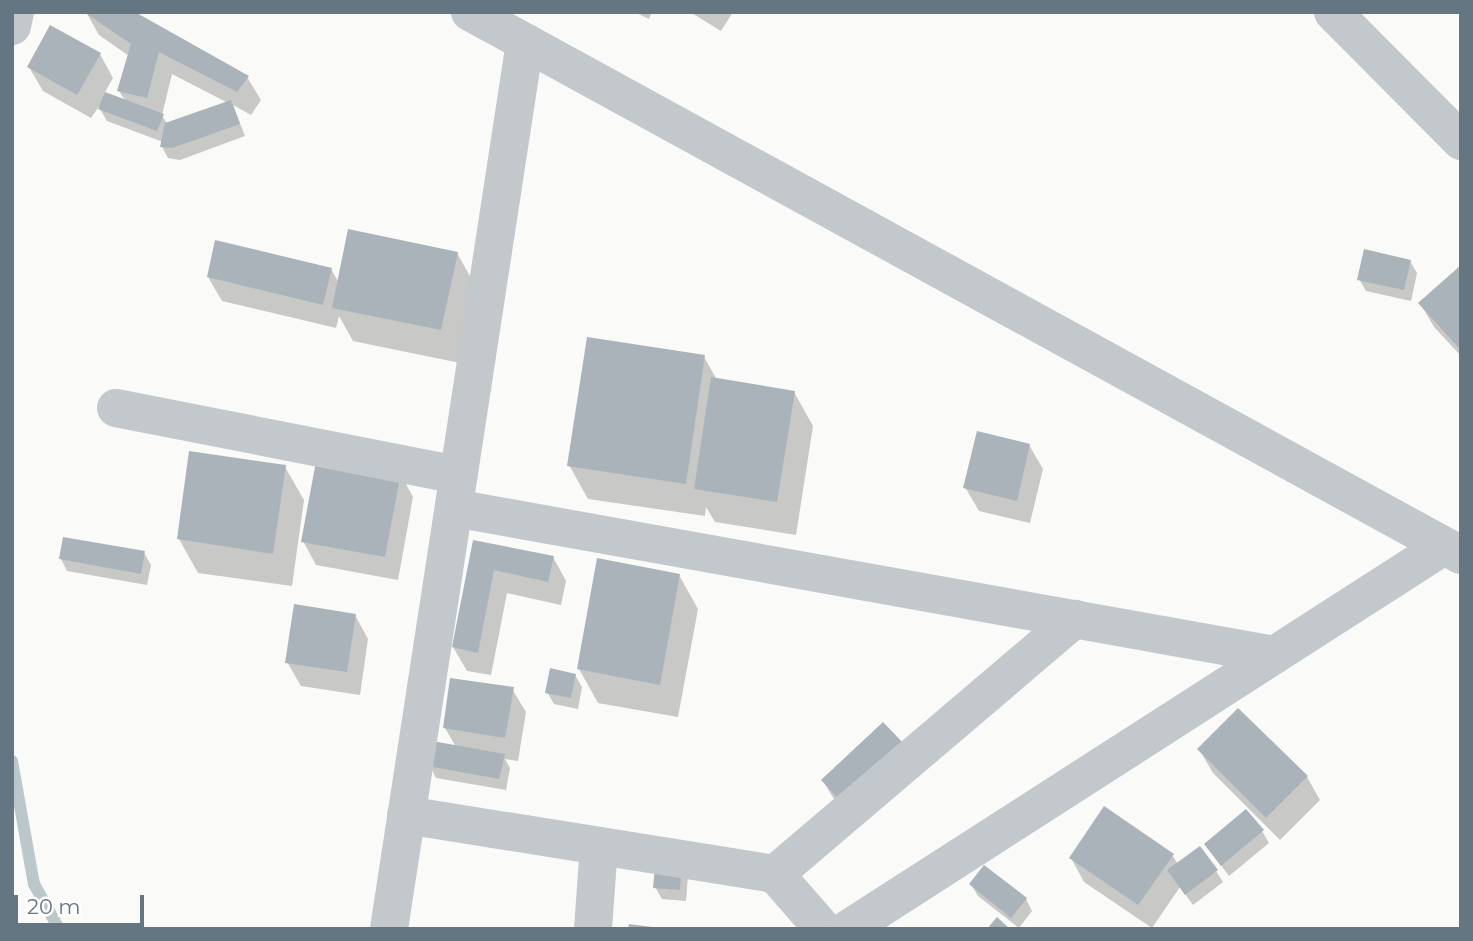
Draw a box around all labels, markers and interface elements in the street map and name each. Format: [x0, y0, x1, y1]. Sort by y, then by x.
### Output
scale bar [18, 881, 147, 925]
text: 20 m [27, 894, 81, 919]

